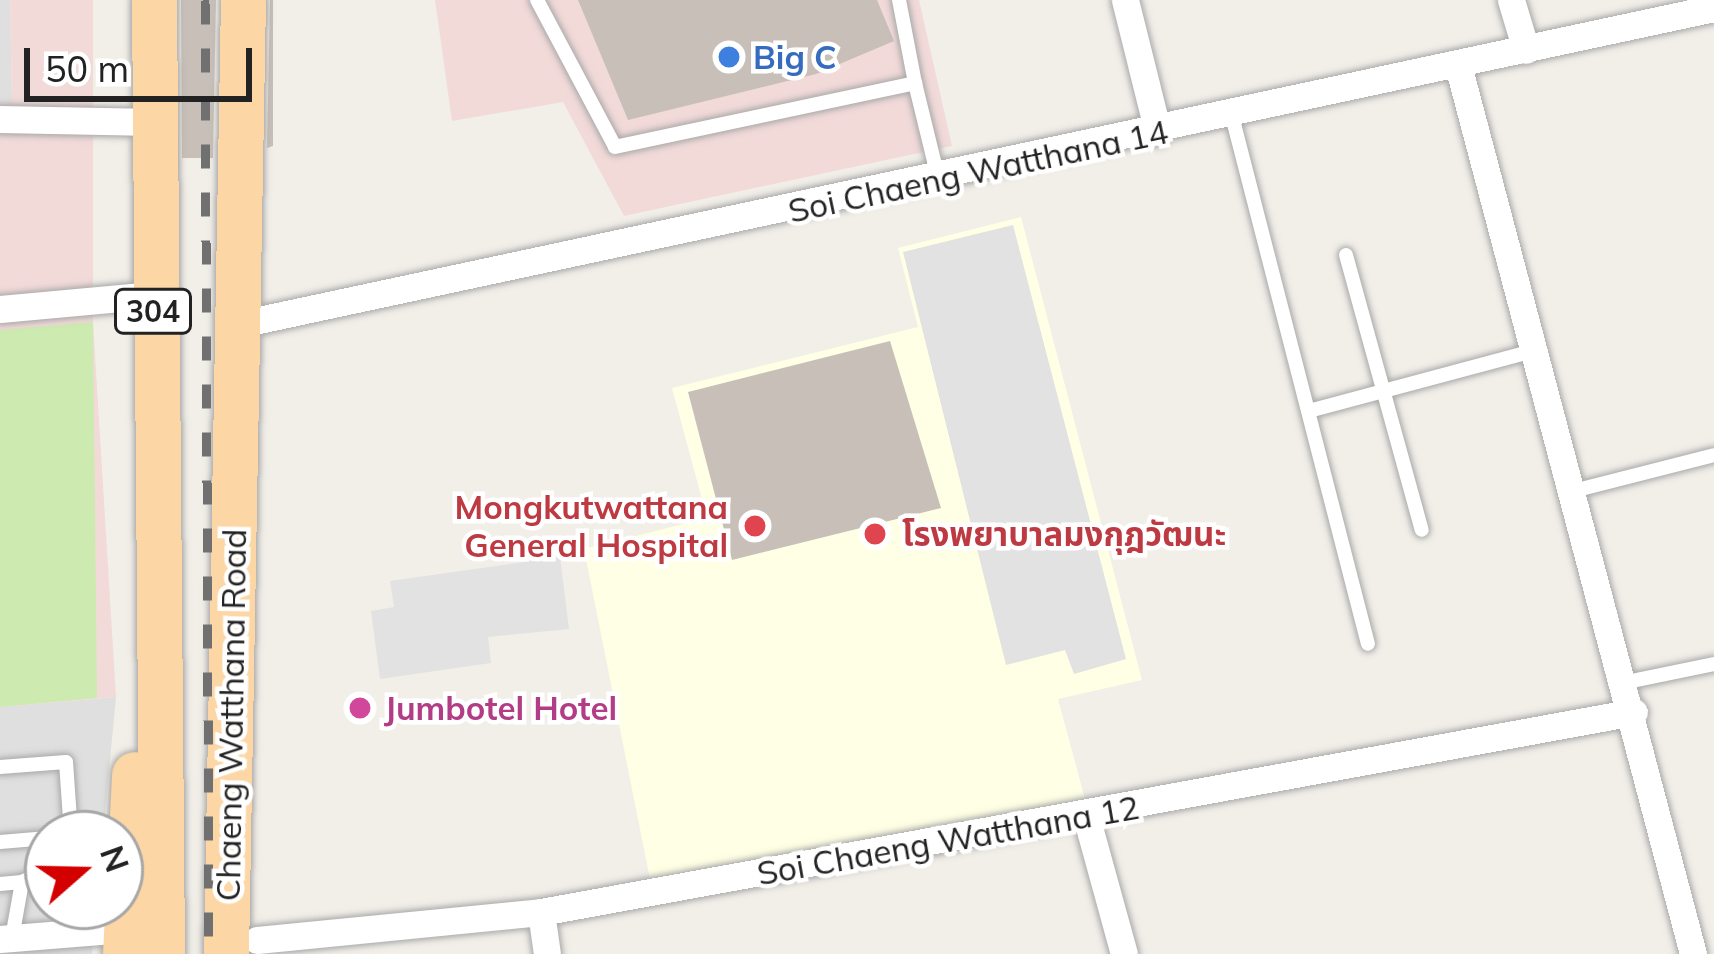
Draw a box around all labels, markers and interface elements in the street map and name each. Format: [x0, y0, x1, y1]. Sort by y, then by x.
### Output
scale bar [30, 24, 258, 98]
place label: Big C [753, 37, 837, 77]
marker: Big C [716, 44, 742, 70]
text: 50 m [45, 46, 129, 91]
street label: Soi Chaeng Watthana 14 [785, 111, 1171, 231]
road number: 304 [114, 287, 192, 335]
place label: Mongkutwattana General Hospital [454, 487, 728, 565]
marker: Mongkutwattana General Hospital [739, 510, 771, 542]
place label: โรงพยาบาลมงกุฎวัฒนะ [902, 514, 1226, 554]
marker: โรงพยาบาลมงกุฎวัฒนะ [859, 518, 891, 550]
street label: Chaeng Watthana Road [208, 528, 254, 902]
place label: Jumbotel Hotel [384, 688, 617, 728]
marker: Jumbotel Hotel [347, 695, 373, 721]
street label: Soi Chaeng Watthana 12 [754, 787, 1142, 893]
north arrow [24, 810, 144, 930]
text: N [92, 840, 139, 877]

